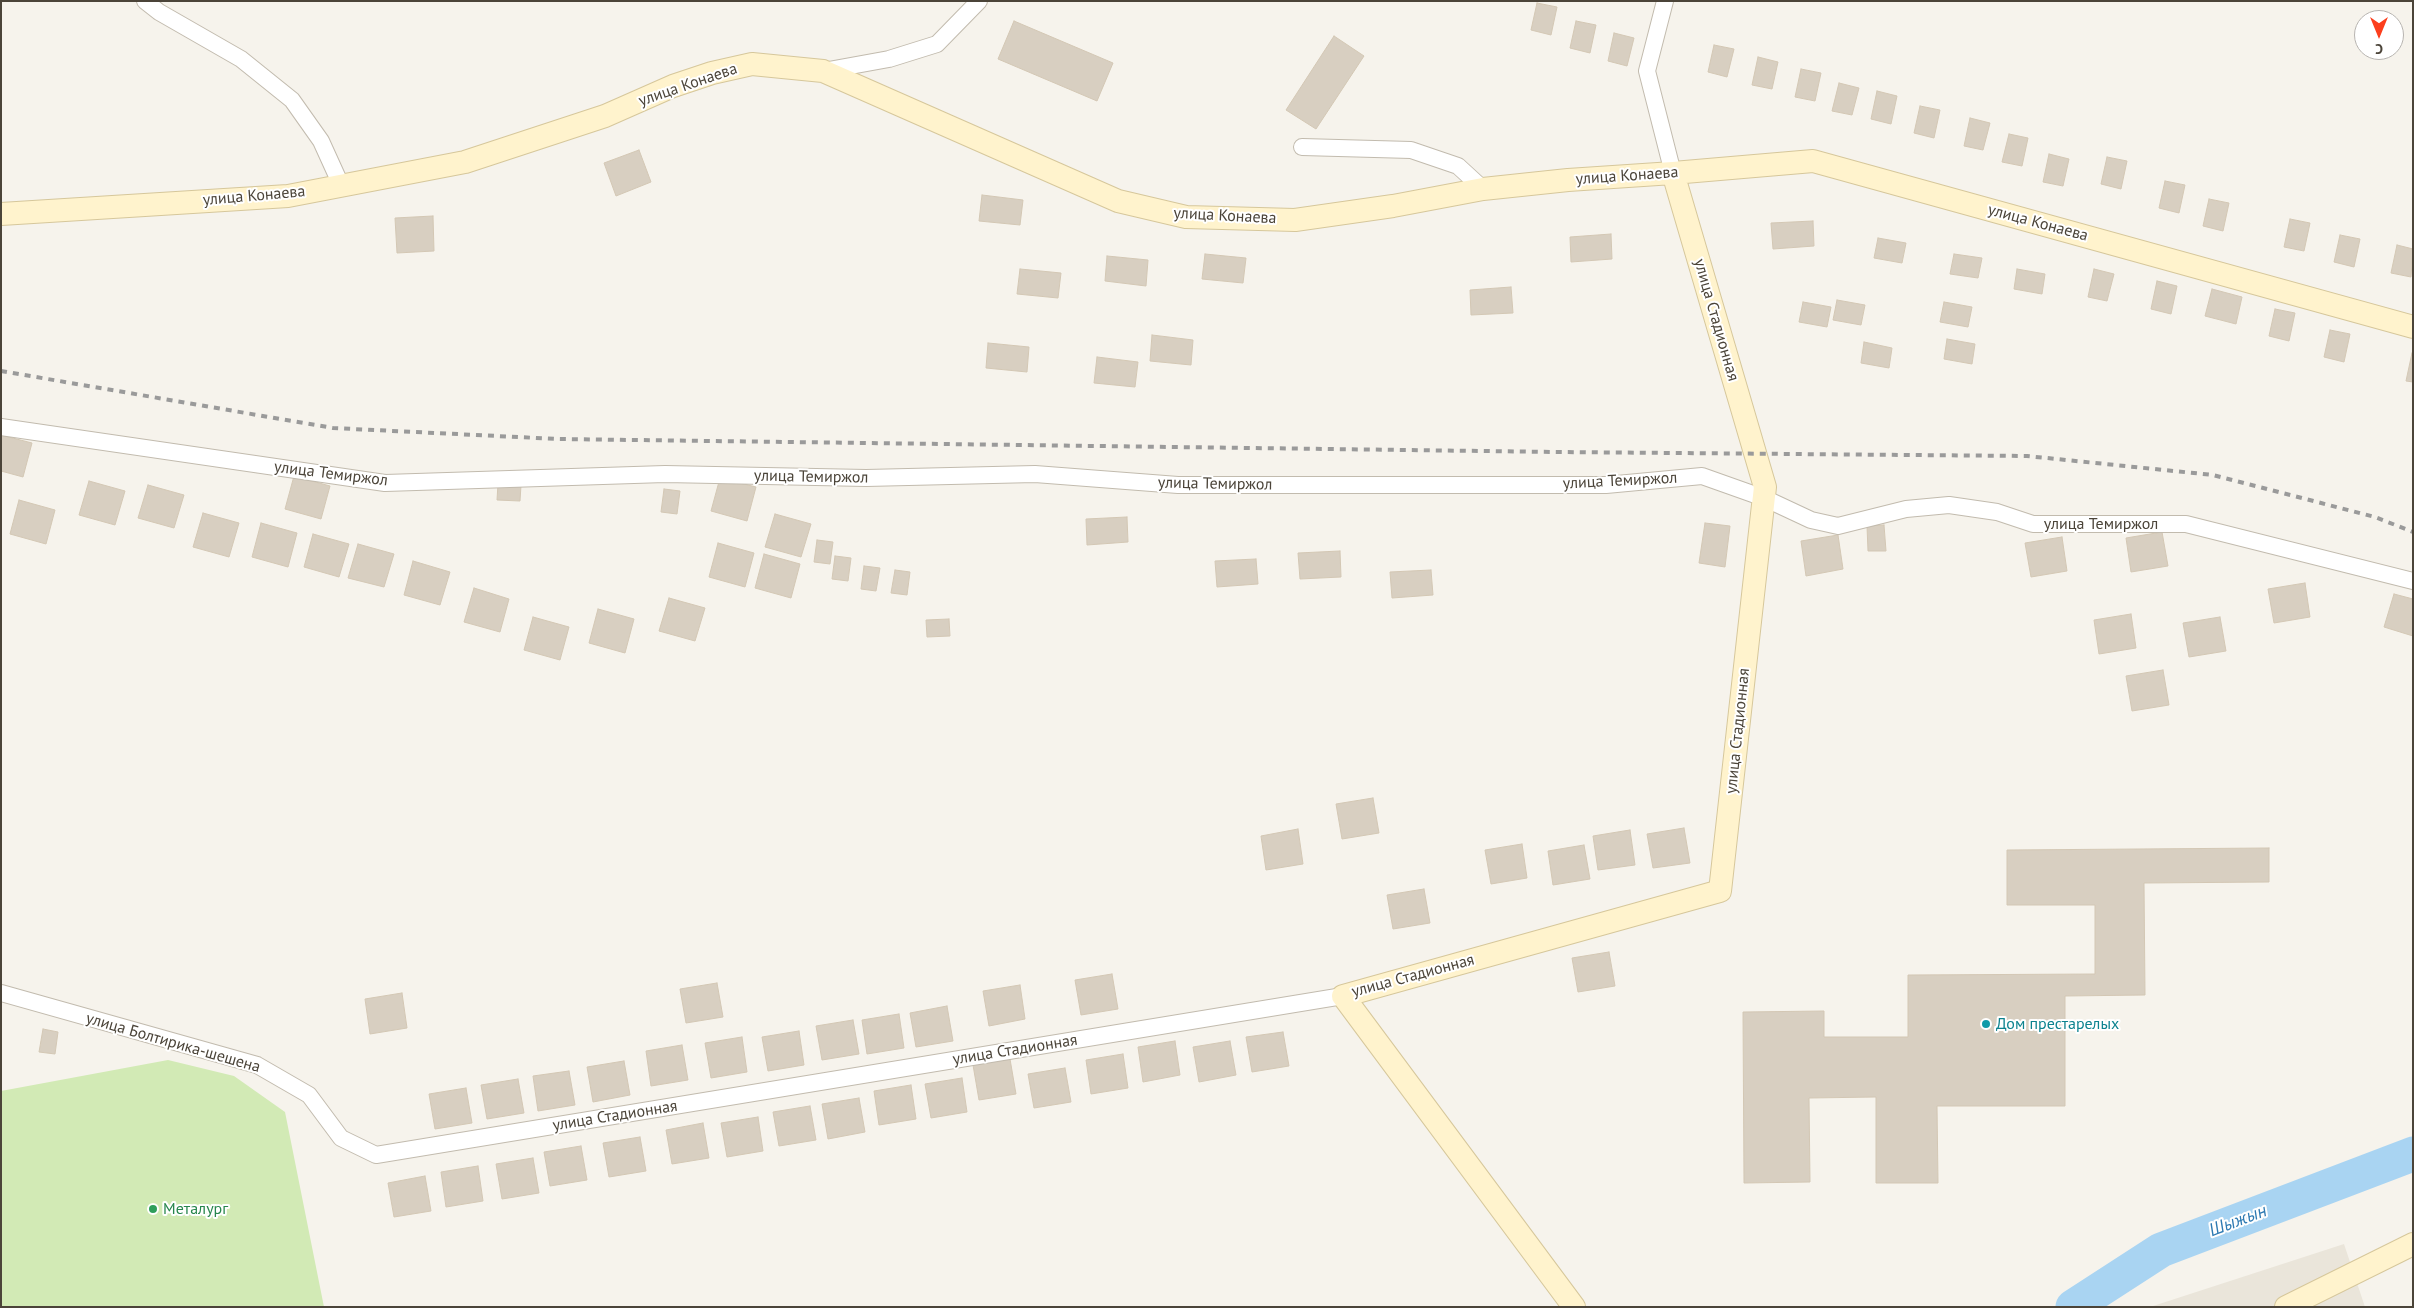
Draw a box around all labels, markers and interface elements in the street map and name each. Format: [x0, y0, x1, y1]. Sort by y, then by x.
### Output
north arrow [2354, 10, 2404, 60]
text: С [2375, 40, 2383, 58]
street label: улица Конаева [636, 59, 740, 111]
street label: улица Конаева [1575, 163, 1679, 189]
street label: улица Конаева [202, 182, 306, 210]
street label: улица Конаева [1986, 200, 2090, 246]
street label: улица Конаева [1173, 204, 1277, 228]
street label: улица Стадионная [1689, 257, 1743, 383]
street label: улица Темиржол [273, 457, 389, 491]
street label: улица Темиржол [754, 466, 868, 488]
street label: улица Темиржол [1562, 468, 1678, 494]
street label: улица Темиржол [1158, 473, 1272, 495]
street label: улица Темиржол [2044, 514, 2158, 534]
street label: улица Стадионная [1722, 667, 1754, 795]
street label: улица Стадионная [1350, 950, 1476, 1002]
street label: улица Болтирика-шешена [84, 1009, 262, 1077]
place label: Дом престарелых [1996, 1014, 2119, 1034]
marker: Дом престарелых [1980, 1018, 1992, 1030]
street label: улица Стадионная [951, 1031, 1079, 1069]
street label: улица Стадионная [551, 1097, 679, 1135]
place label: Металург [163, 1199, 228, 1219]
water label: Шыжын [2206, 1200, 2270, 1242]
marker: Металург [147, 1203, 159, 1215]

